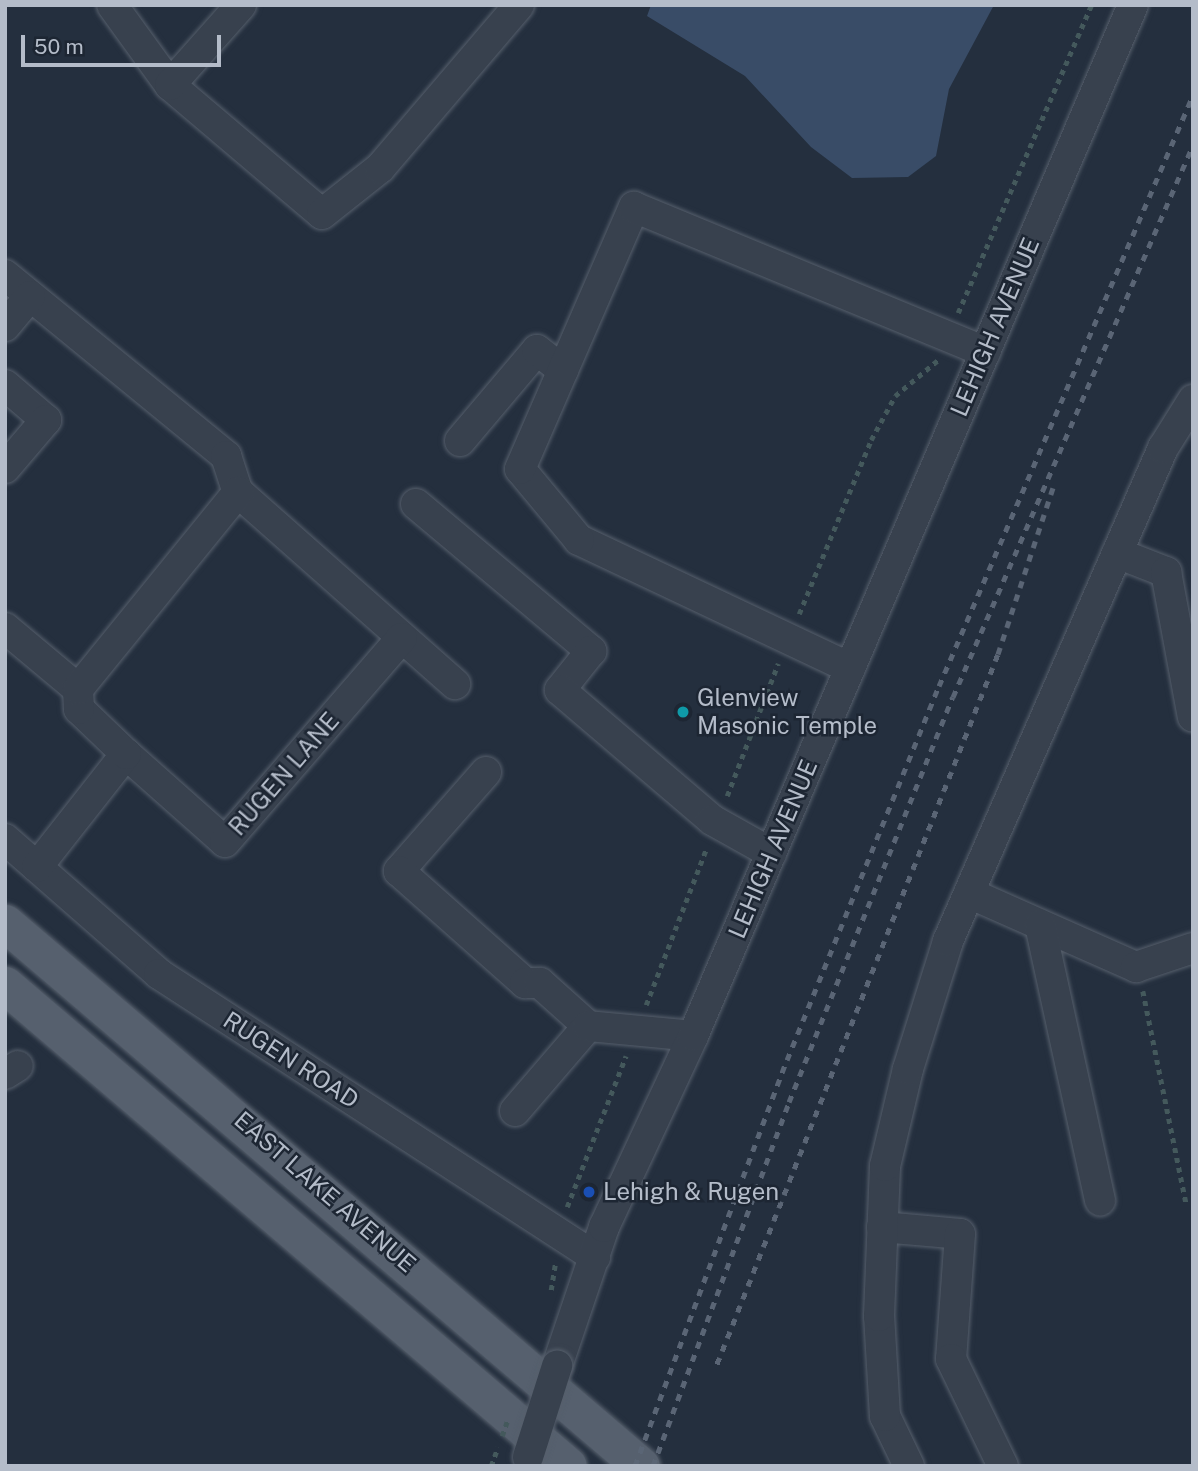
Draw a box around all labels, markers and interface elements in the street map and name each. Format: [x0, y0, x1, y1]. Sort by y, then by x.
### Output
scale bar [24, 21, 224, 65]
text: 50 m [34, 34, 84, 59]
street label: LEHIGH AVENUE [944, 233, 1046, 421]
place label: Glenview Masonic Temple [697, 684, 877, 740]
marker: Glenview Masonic Temple [675, 704, 691, 720]
street label: RUGEN LANE [223, 707, 345, 841]
street label: LEHIGH AVENUE [722, 755, 824, 943]
street label: RUGEN ROAD [218, 1006, 364, 1114]
street label: EAST LAKE AVENUE [228, 1105, 422, 1279]
place label: Lehigh & Rugen [603, 1178, 779, 1206]
marker: Lehigh & Rugen [581, 1184, 597, 1200]

